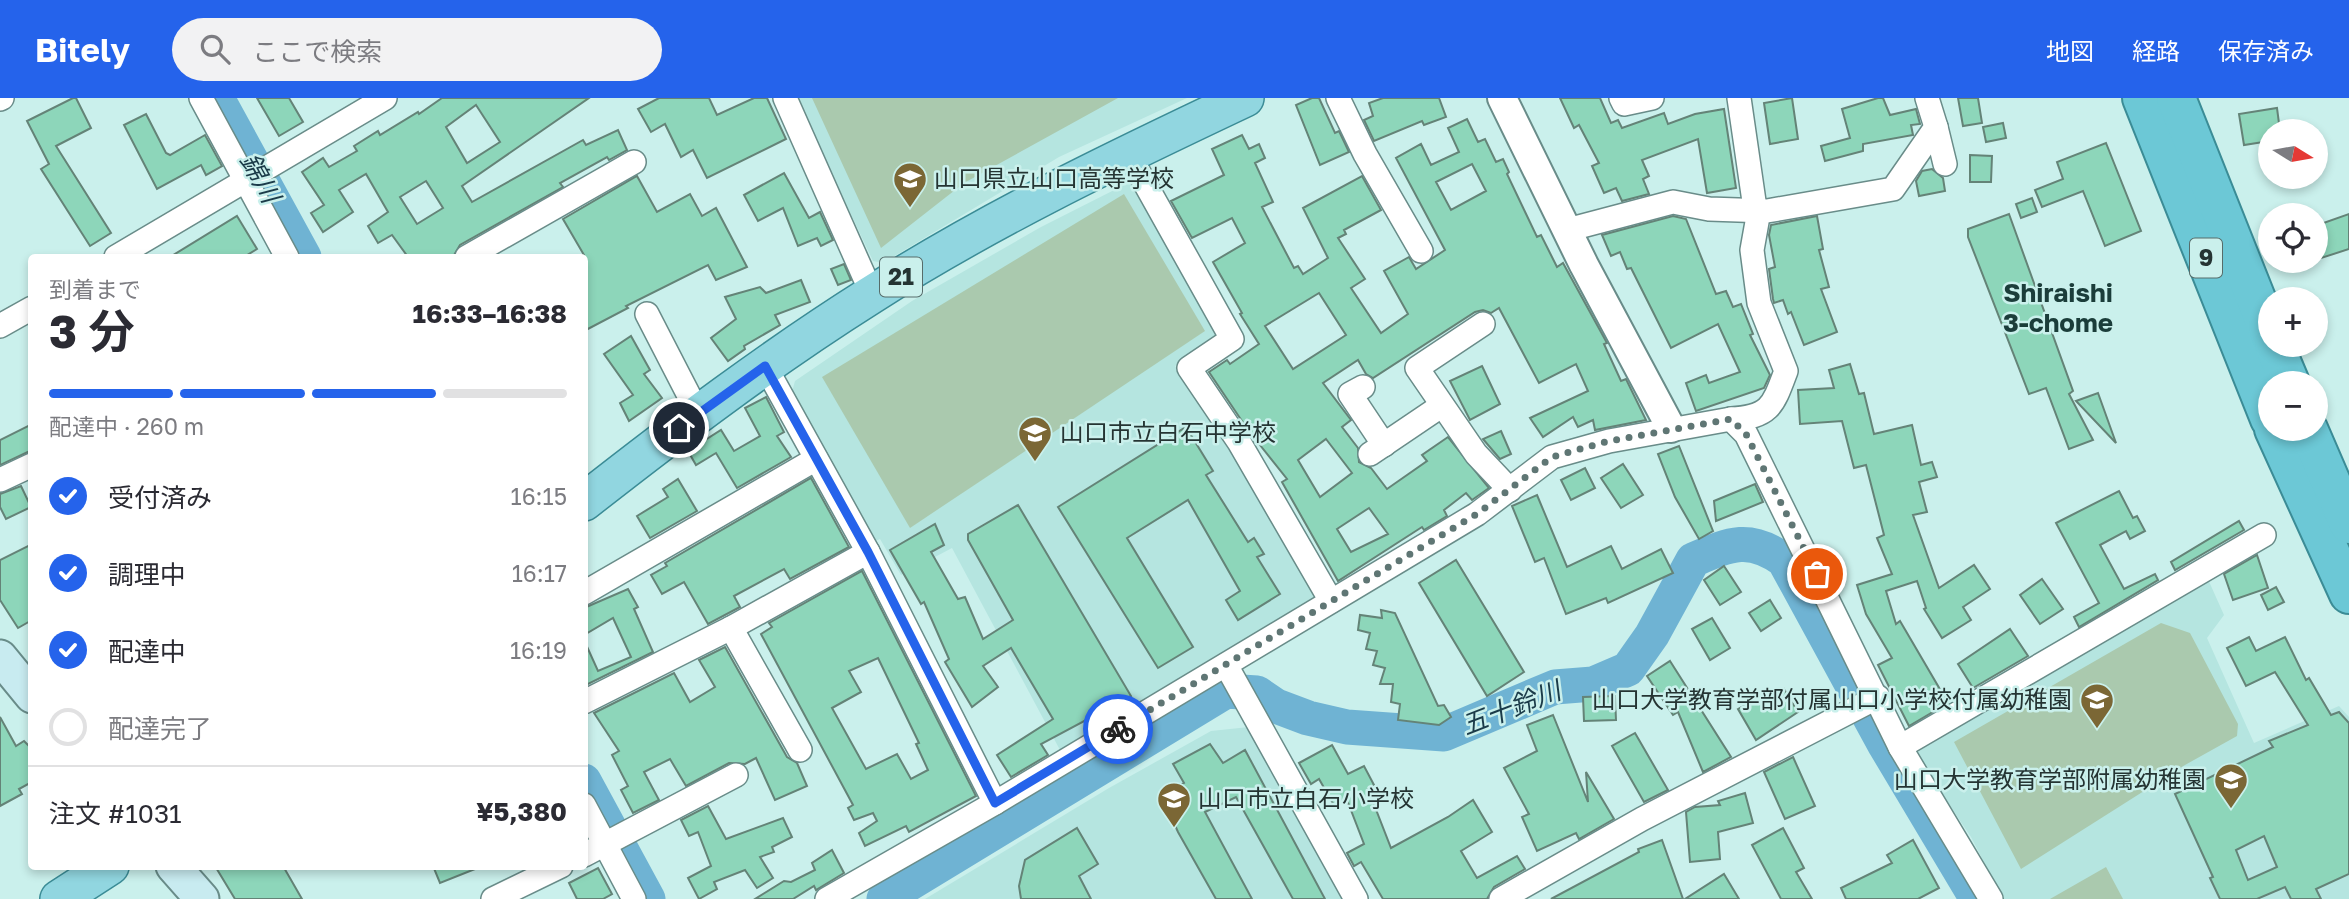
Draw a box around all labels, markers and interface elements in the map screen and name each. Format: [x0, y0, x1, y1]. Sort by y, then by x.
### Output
search box [172, 18, 662, 81]
text: Bitely [35, 30, 130, 69]
icon: search [196, 30, 234, 68]
text: ここで検索 [252, 36, 382, 67]
text: 地図 [2046, 36, 2094, 65]
text: 経路 [2132, 36, 2180, 65]
text: 保存済み [2218, 36, 2314, 65]
north arrow [2258, 119, 2328, 189]
map controls [2258, 119, 2328, 441]
water label: 錦川 [234, 147, 288, 211]
school or university icon: 山口県立山口高等学校 [891, 160, 929, 209]
place label: 山口県立山口高等学校 [934, 163, 1174, 192]
button: locate [2258, 203, 2328, 273]
road number: 9 [2190, 238, 2222, 278]
road number: 21 [880, 258, 922, 296]
text: 到着まで [49, 275, 141, 303]
district label: Shiraishi 3-chome [2003, 277, 2113, 338]
button: + [2258, 287, 2328, 357]
text: 16:33–16:38 [413, 298, 567, 329]
text: 3 分 [49, 303, 135, 358]
button: − [2258, 371, 2328, 441]
pin [649, 398, 709, 458]
icon: home [660, 409, 698, 447]
text: 配達中 · 260 m [49, 412, 204, 440]
school or university icon: 山口市立白石中学校 [1016, 414, 1054, 463]
place label: 山口市立白石中学校 [1060, 417, 1276, 446]
icon: check [49, 477, 87, 515]
text: 受付済み [108, 482, 212, 513]
text: 16:15 [511, 482, 567, 510]
pin [1787, 544, 1847, 604]
icon: check [49, 554, 87, 592]
icon: bag [1798, 555, 1836, 593]
text: 調理中 [108, 559, 186, 590]
text: 16:17 [512, 559, 567, 587]
icon: check [49, 631, 87, 669]
text: 配達中 [108, 636, 186, 667]
text: 16:19 [510, 636, 567, 664]
water label: 五十鈴川 [1457, 673, 1568, 741]
school or university icon: 山口大学教育学部付属山口小学校付属幼稚園 [2078, 681, 2116, 730]
place label: 山口大学教育学部付属山口小学校付属幼稚園 [1592, 684, 2072, 713]
courier [1083, 694, 1153, 764]
icon: bike [1099, 710, 1137, 748]
text: 配達完了 [108, 713, 212, 744]
school or university icon: 山口大学教育学部附属幼稚園 [2212, 761, 2250, 810]
place label: 山口大学教育学部附属幼稚園 [1894, 764, 2206, 793]
school or university icon: 山口市立白石小学校 [1155, 780, 1193, 829]
place label: 山口市立白石小学校 [1198, 783, 1414, 812]
text: ¥5,380 [476, 796, 567, 827]
text: 注文 #1031 [49, 798, 182, 829]

